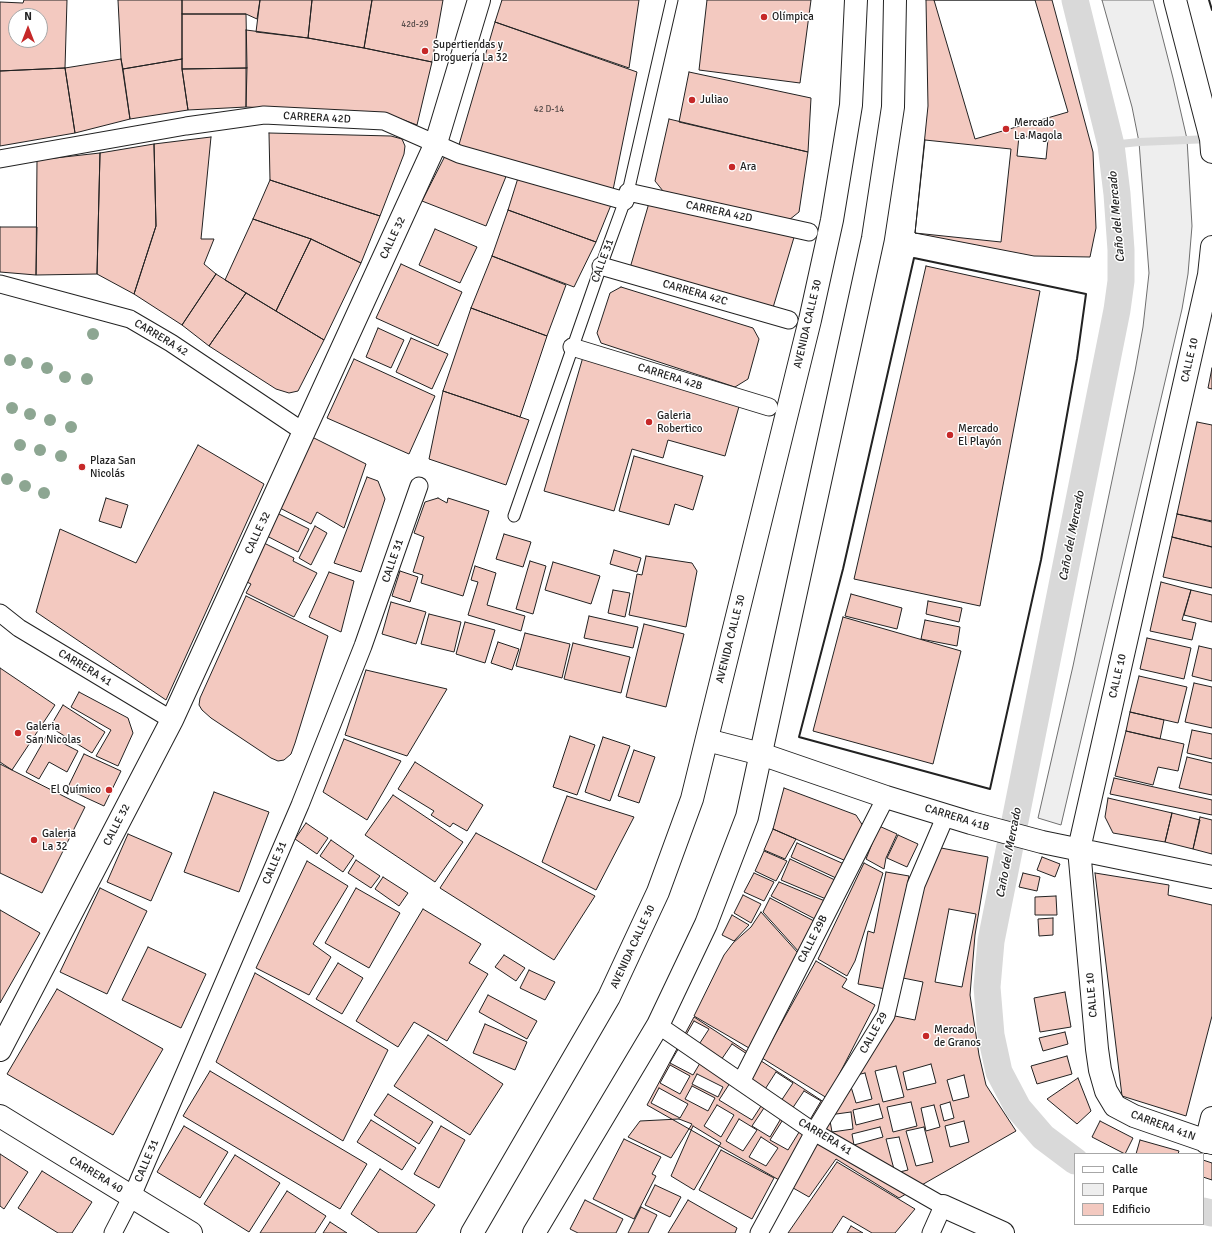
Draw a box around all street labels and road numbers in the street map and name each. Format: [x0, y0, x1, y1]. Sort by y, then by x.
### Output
street label: CARRERA 42D [283, 110, 351, 126]
street label: CARRERA 42D [685, 199, 753, 225]
street label: CALLE 32 [377, 215, 409, 261]
street label: CALLE 31 [589, 238, 617, 284]
street label: CARRERA 42C [661, 277, 729, 309]
street label: AVENIDA CALLE 30 [791, 278, 825, 370]
street label: CARRERA 42 [132, 317, 190, 359]
street label: CALLE 10 [1178, 337, 1202, 383]
street label: CARRERA 42B [636, 361, 704, 393]
street label: CALLE 32 [242, 510, 274, 556]
street label: CALLE 31 [379, 538, 407, 584]
street label: AVENIDA CALLE 30 [714, 593, 748, 685]
street label: CARRERA 41 [56, 647, 114, 689]
street label: CALLE 10 [1106, 653, 1130, 699]
street label: CALLE 32 [101, 802, 133, 848]
street label: CARRERA 41B [923, 802, 991, 834]
street label: CALLE 31 [260, 840, 290, 886]
street label: AVENIDA CALLE 30 [608, 903, 658, 991]
street label: CALLE 29B [795, 913, 831, 965]
street label: CALLE 10 [1083, 972, 1101, 1018]
street label: CALLE 29 [857, 1010, 891, 1056]
street label: CARRERA 41N [1129, 1108, 1197, 1144]
street label: CARRERA 41 [796, 1116, 854, 1158]
street label: CALLE 31 [132, 1138, 162, 1184]
street label: CARRERA 40 [67, 1154, 125, 1196]

